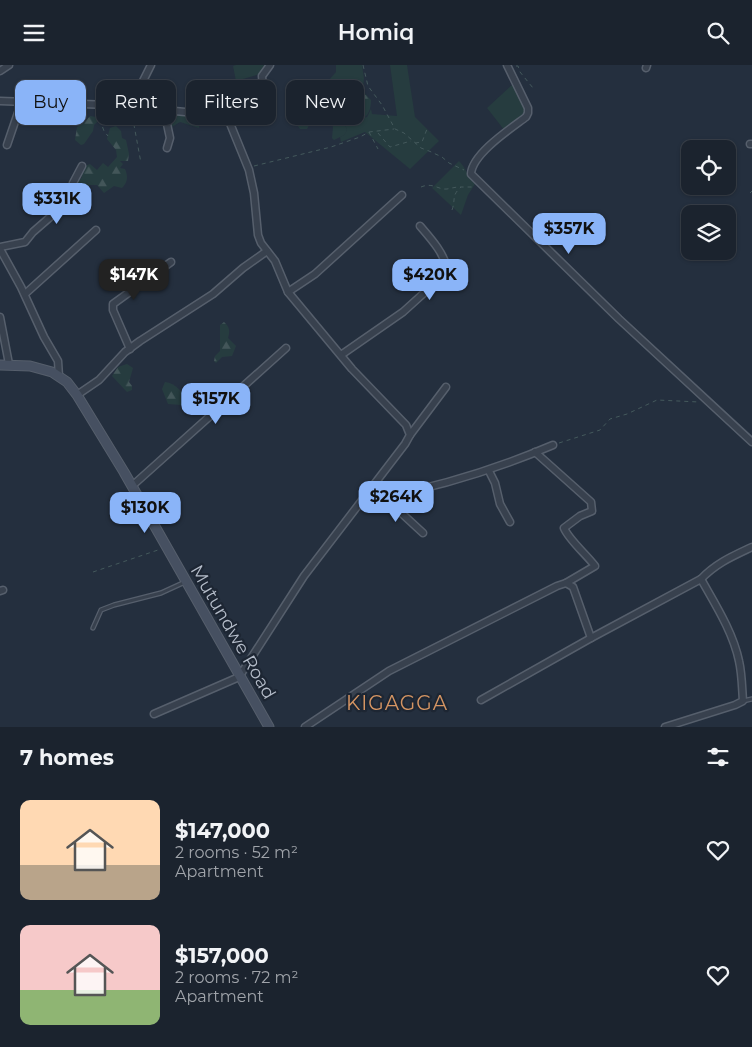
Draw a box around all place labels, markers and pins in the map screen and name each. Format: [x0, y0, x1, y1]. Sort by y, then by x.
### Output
pin: $331K [22, 183, 92, 225]
pin: $357K [534, 213, 604, 255]
pin: $147K [99, 259, 169, 301]
pin: $420K [395, 259, 465, 301]
pin: $157K [181, 383, 251, 425]
pin: $264K [361, 481, 431, 523]
pin: $130K [110, 491, 180, 534]

